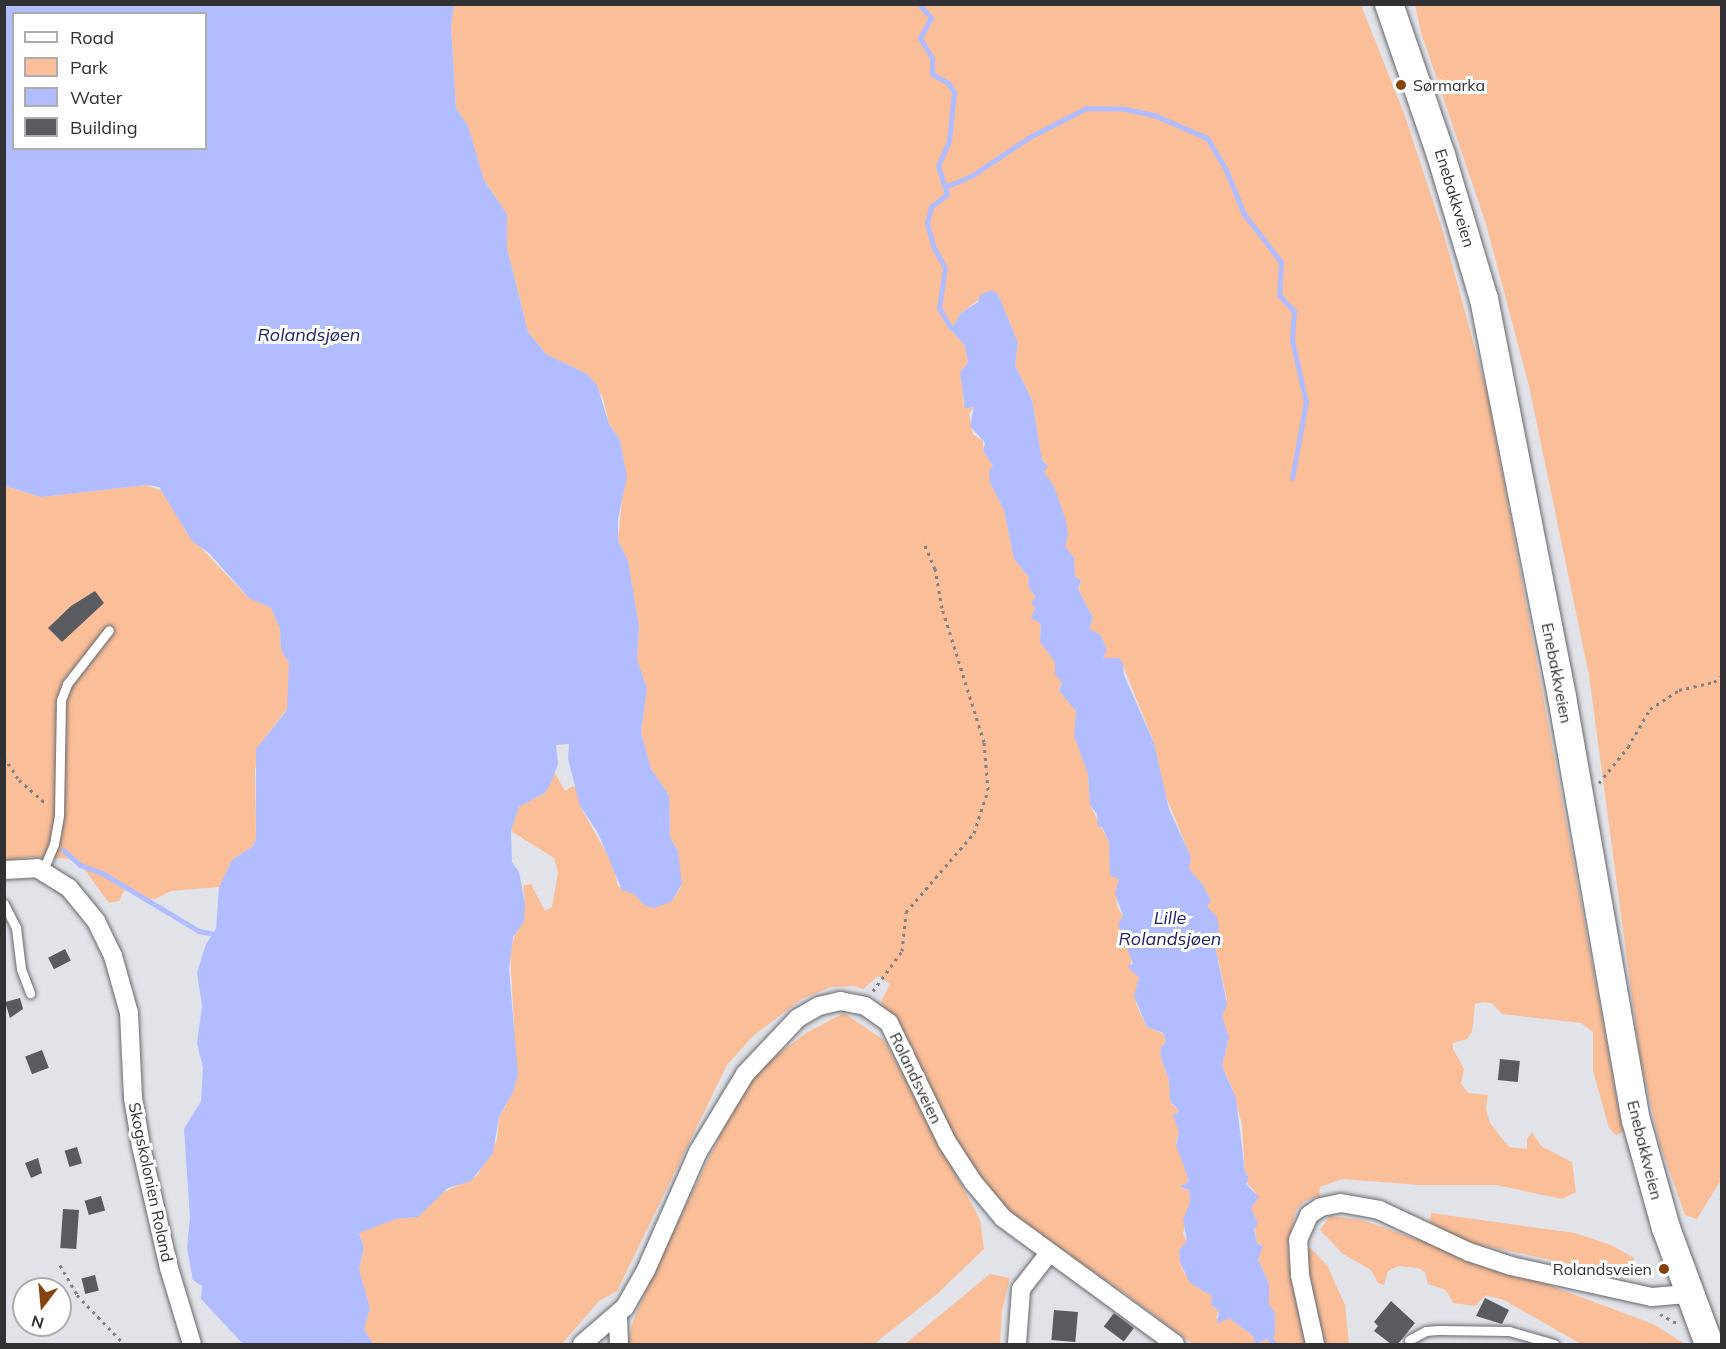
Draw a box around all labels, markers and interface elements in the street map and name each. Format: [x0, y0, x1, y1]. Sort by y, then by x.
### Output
legend [12, 12, 207, 150]
text: Road [70, 26, 114, 49]
text: Park [70, 56, 108, 79]
place label: Sørmarka [1413, 75, 1485, 95]
marker: Sørmarka [1394, 78, 1408, 92]
text: Water [70, 86, 122, 109]
text: Building [70, 116, 138, 139]
street label: Enebakkveien [1431, 146, 1479, 250]
water label: Rolandsjøen [258, 324, 360, 346]
street label: Enebakkveien [1538, 621, 1576, 725]
water label: Lille Rolandsjøen [1119, 908, 1221, 950]
street label: Rolandsveien [886, 1029, 946, 1127]
street label: Enebakkveien [1623, 1098, 1667, 1202]
street label: Skogskolonien Roland [125, 1100, 177, 1264]
place label: Rolandsveien [1553, 1259, 1652, 1279]
marker: Rolandsveien [1657, 1262, 1671, 1276]
north arrow [12, 1277, 72, 1337]
text: N [29, 1311, 46, 1334]

